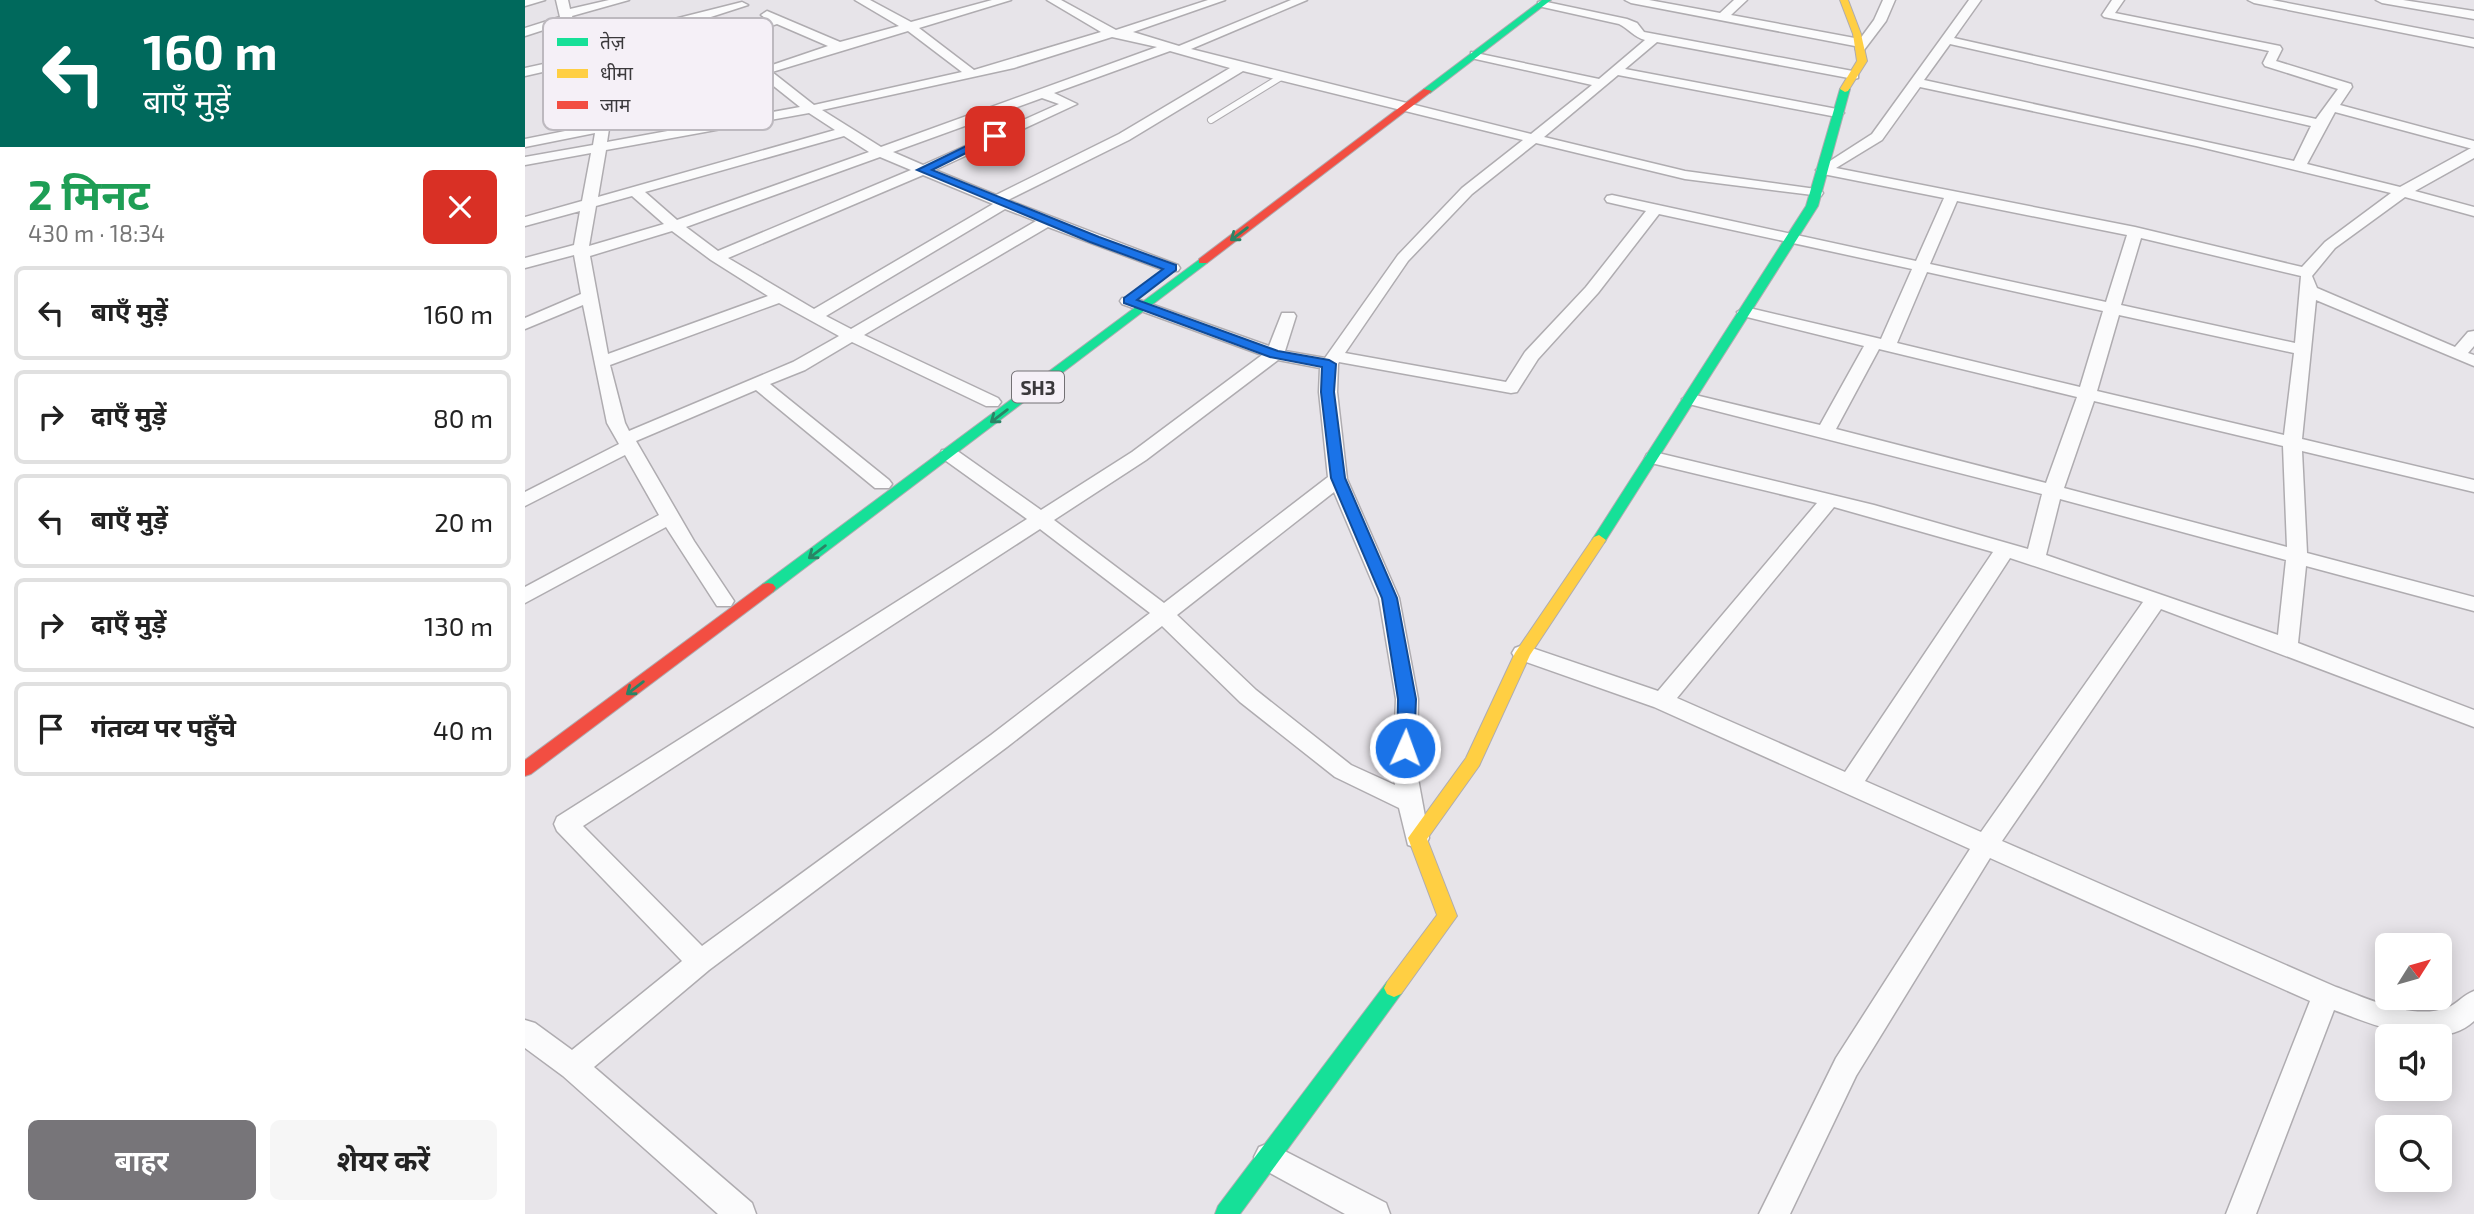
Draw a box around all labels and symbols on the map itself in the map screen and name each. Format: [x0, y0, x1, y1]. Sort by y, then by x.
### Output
legend [543, 18, 773, 130]
text: तेज़ [600, 30, 626, 53]
text: धीमा [600, 61, 634, 84]
text: जाम [600, 93, 631, 116]
pin [965, 106, 1025, 166]
one-way arrow [1230, 226, 1249, 241]
road number: SH3 [1012, 372, 1064, 402]
one-way arrow [991, 408, 1009, 423]
one-way arrow [808, 544, 827, 559]
one-way arrow [626, 680, 645, 695]
position arrow [1368, 711, 1442, 785]
north arrow [2375, 933, 2452, 1010]

